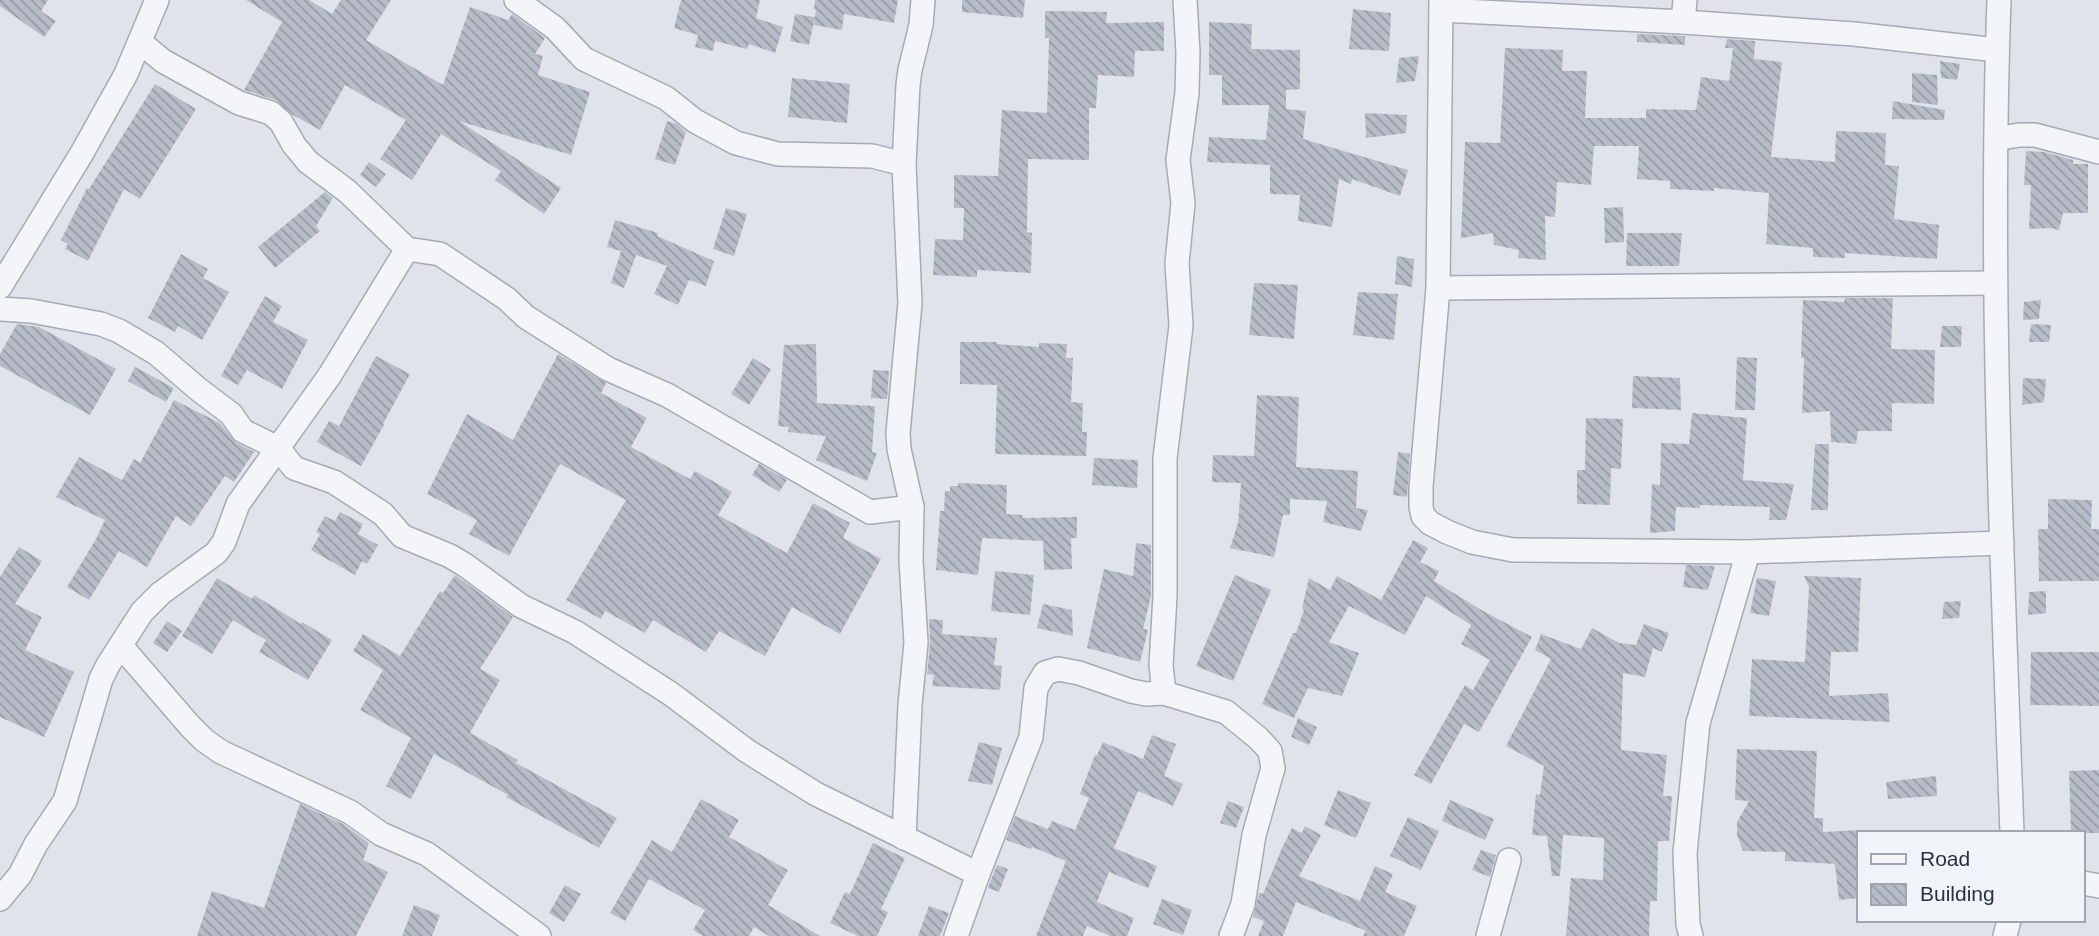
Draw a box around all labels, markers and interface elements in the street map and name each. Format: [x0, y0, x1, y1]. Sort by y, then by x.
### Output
legend [1857, 831, 2085, 922]
text: Road [1920, 847, 1970, 870]
text: Building [1920, 882, 1995, 905]

